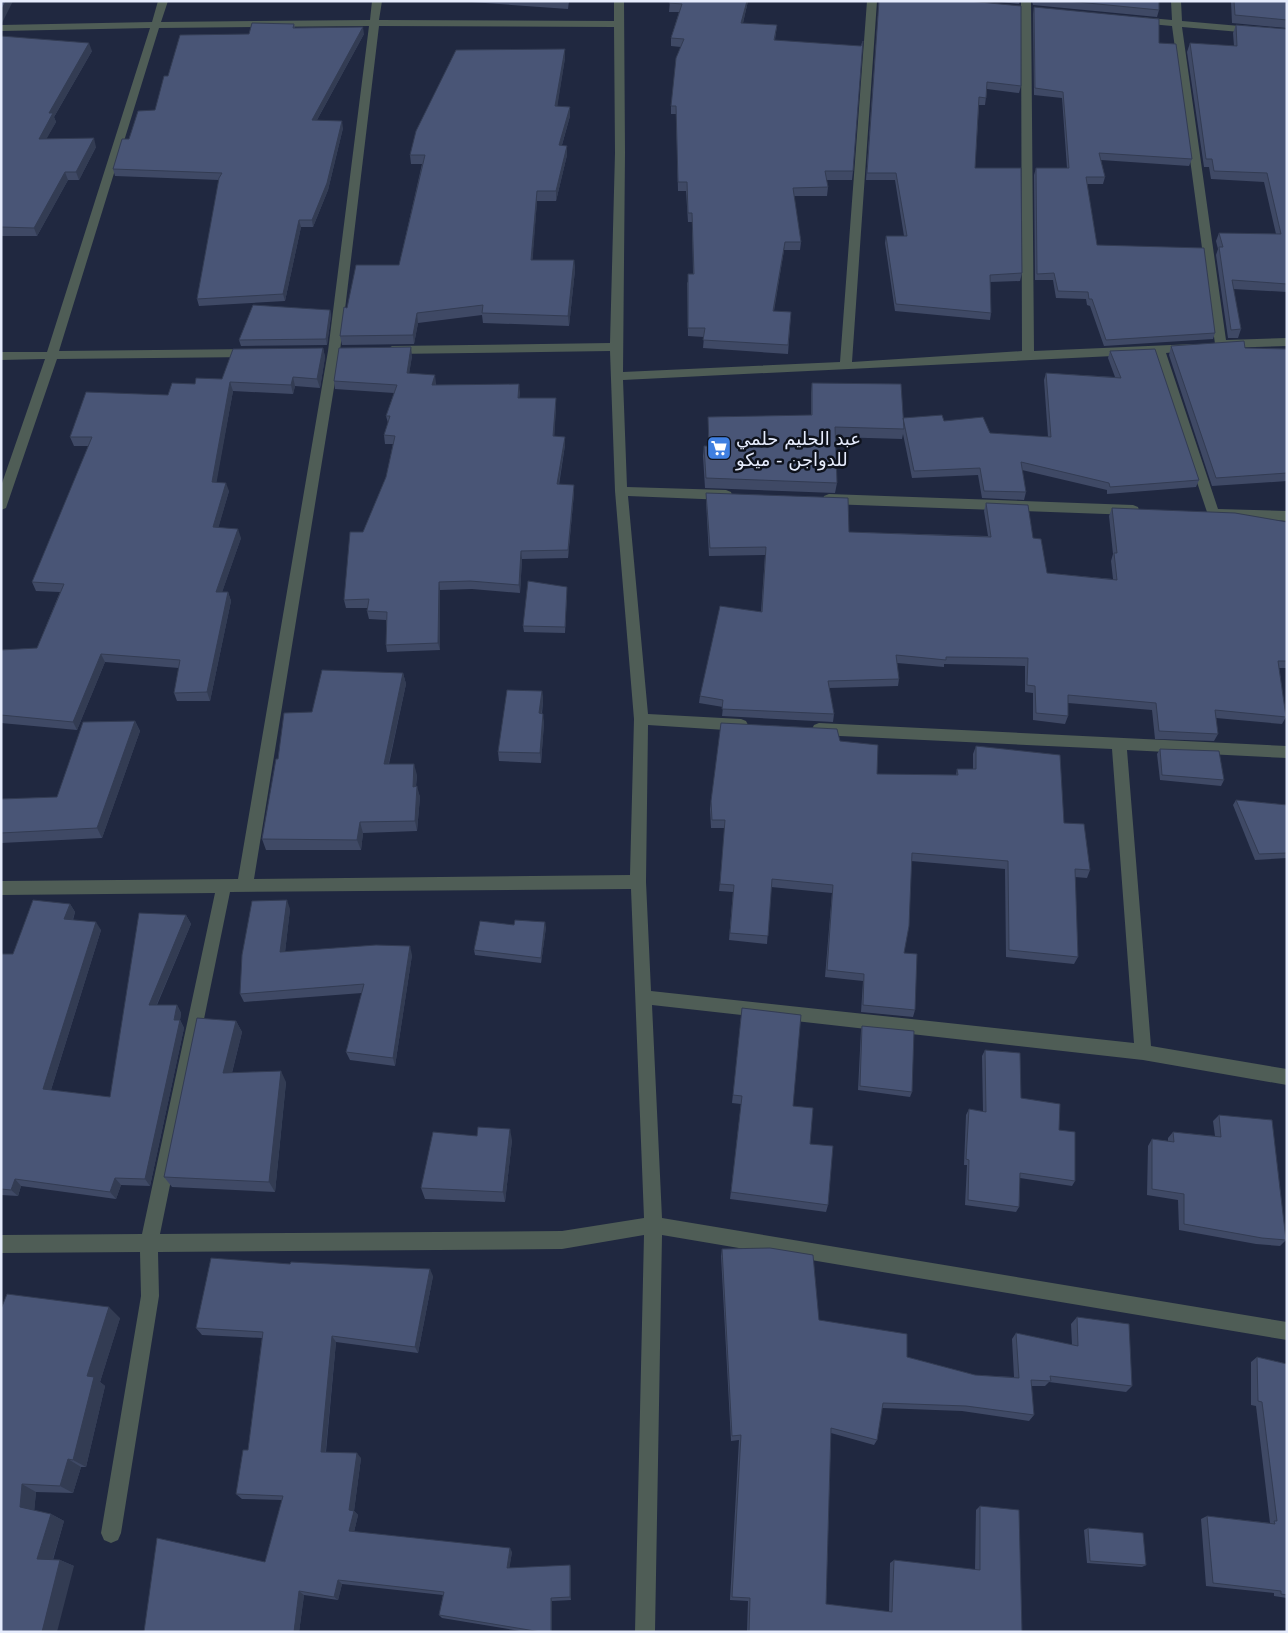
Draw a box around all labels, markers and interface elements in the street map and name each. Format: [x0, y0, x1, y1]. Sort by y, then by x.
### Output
place label: عبد الحليم حلمي للدواجن - ميكو [735, 428, 861, 471]
supermarket icon: عبد الحليم حلمي للدواجن - ميكو [706, 435, 732, 461]

